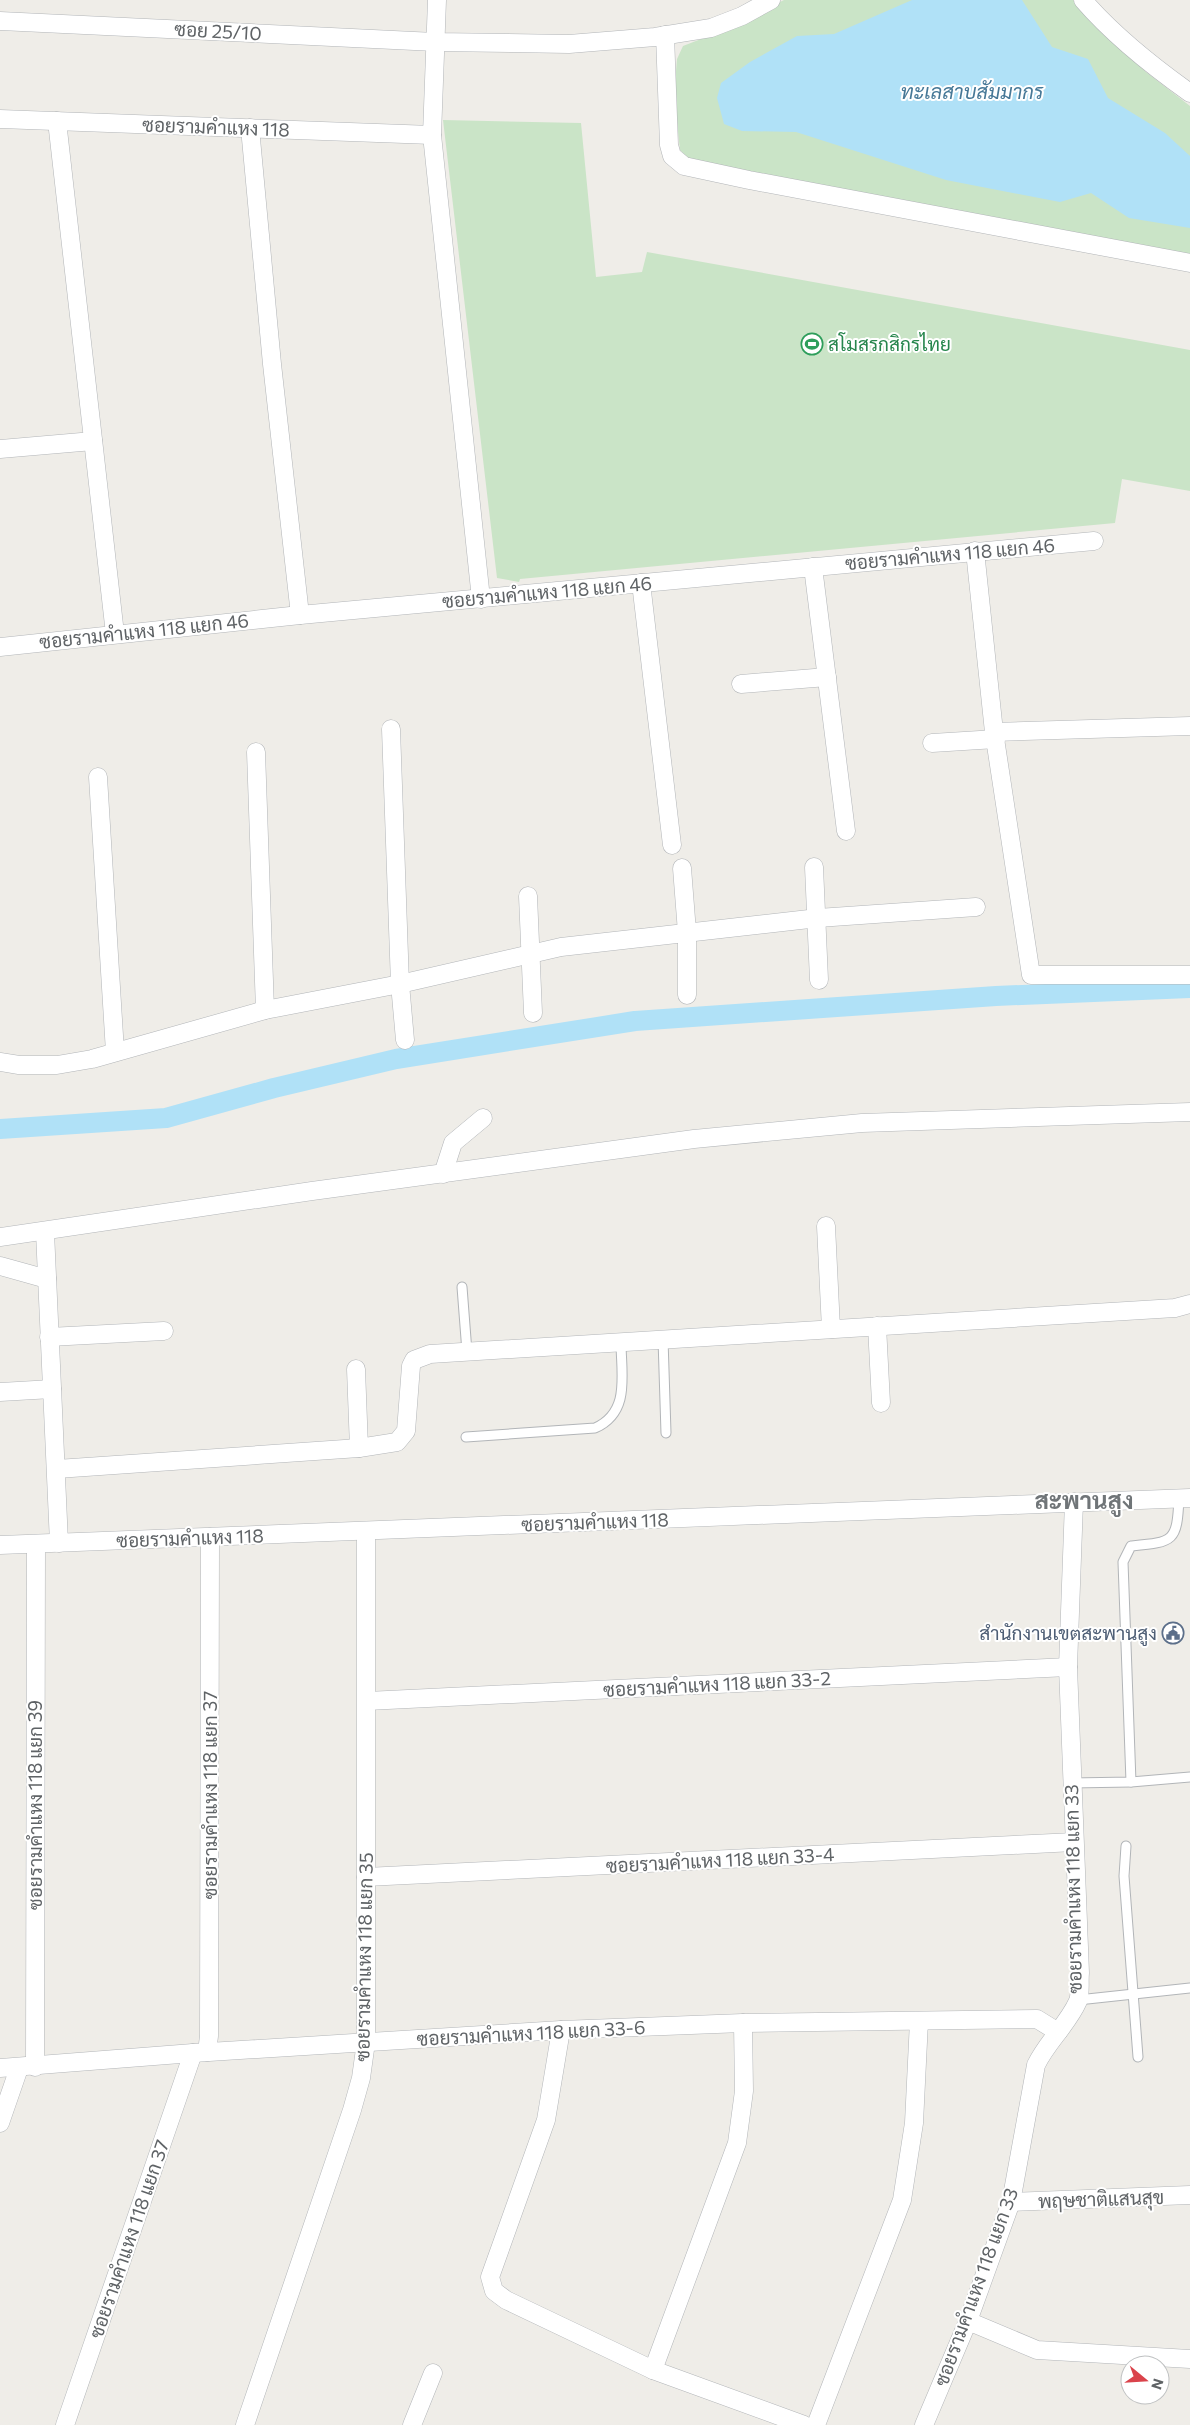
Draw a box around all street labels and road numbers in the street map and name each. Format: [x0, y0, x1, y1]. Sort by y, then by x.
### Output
street label: ซอย 25/10 [174, 17, 262, 44]
street label: ซอยรามคำแหง 118 [142, 112, 290, 141]
street label: ซอยรามคำแหง 118 แยก 46 [844, 533, 1056, 574]
street label: ซอยรามคำแหง 118 แยก 46 [441, 571, 653, 612]
street label: ซอยรามคำแหง 118 แยก 46 [38, 608, 250, 653]
street label: ซอยรามคำแหง 118 [521, 1507, 669, 1536]
street label: ซอยรามคำแหง 118 [116, 1523, 264, 1552]
street label: ซอยรามคำแหง 118 แยก 33-2 [603, 1666, 831, 1701]
street label: ซอยรามคำแหง 118 แยก 37 [198, 1691, 221, 1899]
street label: ซอยรามคำแหง 118 แยก 39 [23, 1700, 46, 1910]
street label: ซอยรามคำแหง 118 แยก 33 [1059, 1784, 1086, 1994]
street label: ซอยรามคำแหง 118 แยก 33-4 [605, 1842, 835, 1877]
street label: ซอยรามคำแหง 118 แยก 35 [350, 1852, 377, 2062]
street label: ซอยรามคำแหง 118 แยก 33-6 [416, 2015, 646, 2050]
street label: ซอยรามคำแหง 118 แยก 37 [84, 2137, 173, 2341]
street label: ซอยรามคำแหง 118 แยก 33 [929, 2185, 1022, 2389]
street label: พฤษชาติแสนสุข [1037, 2185, 1165, 2214]

